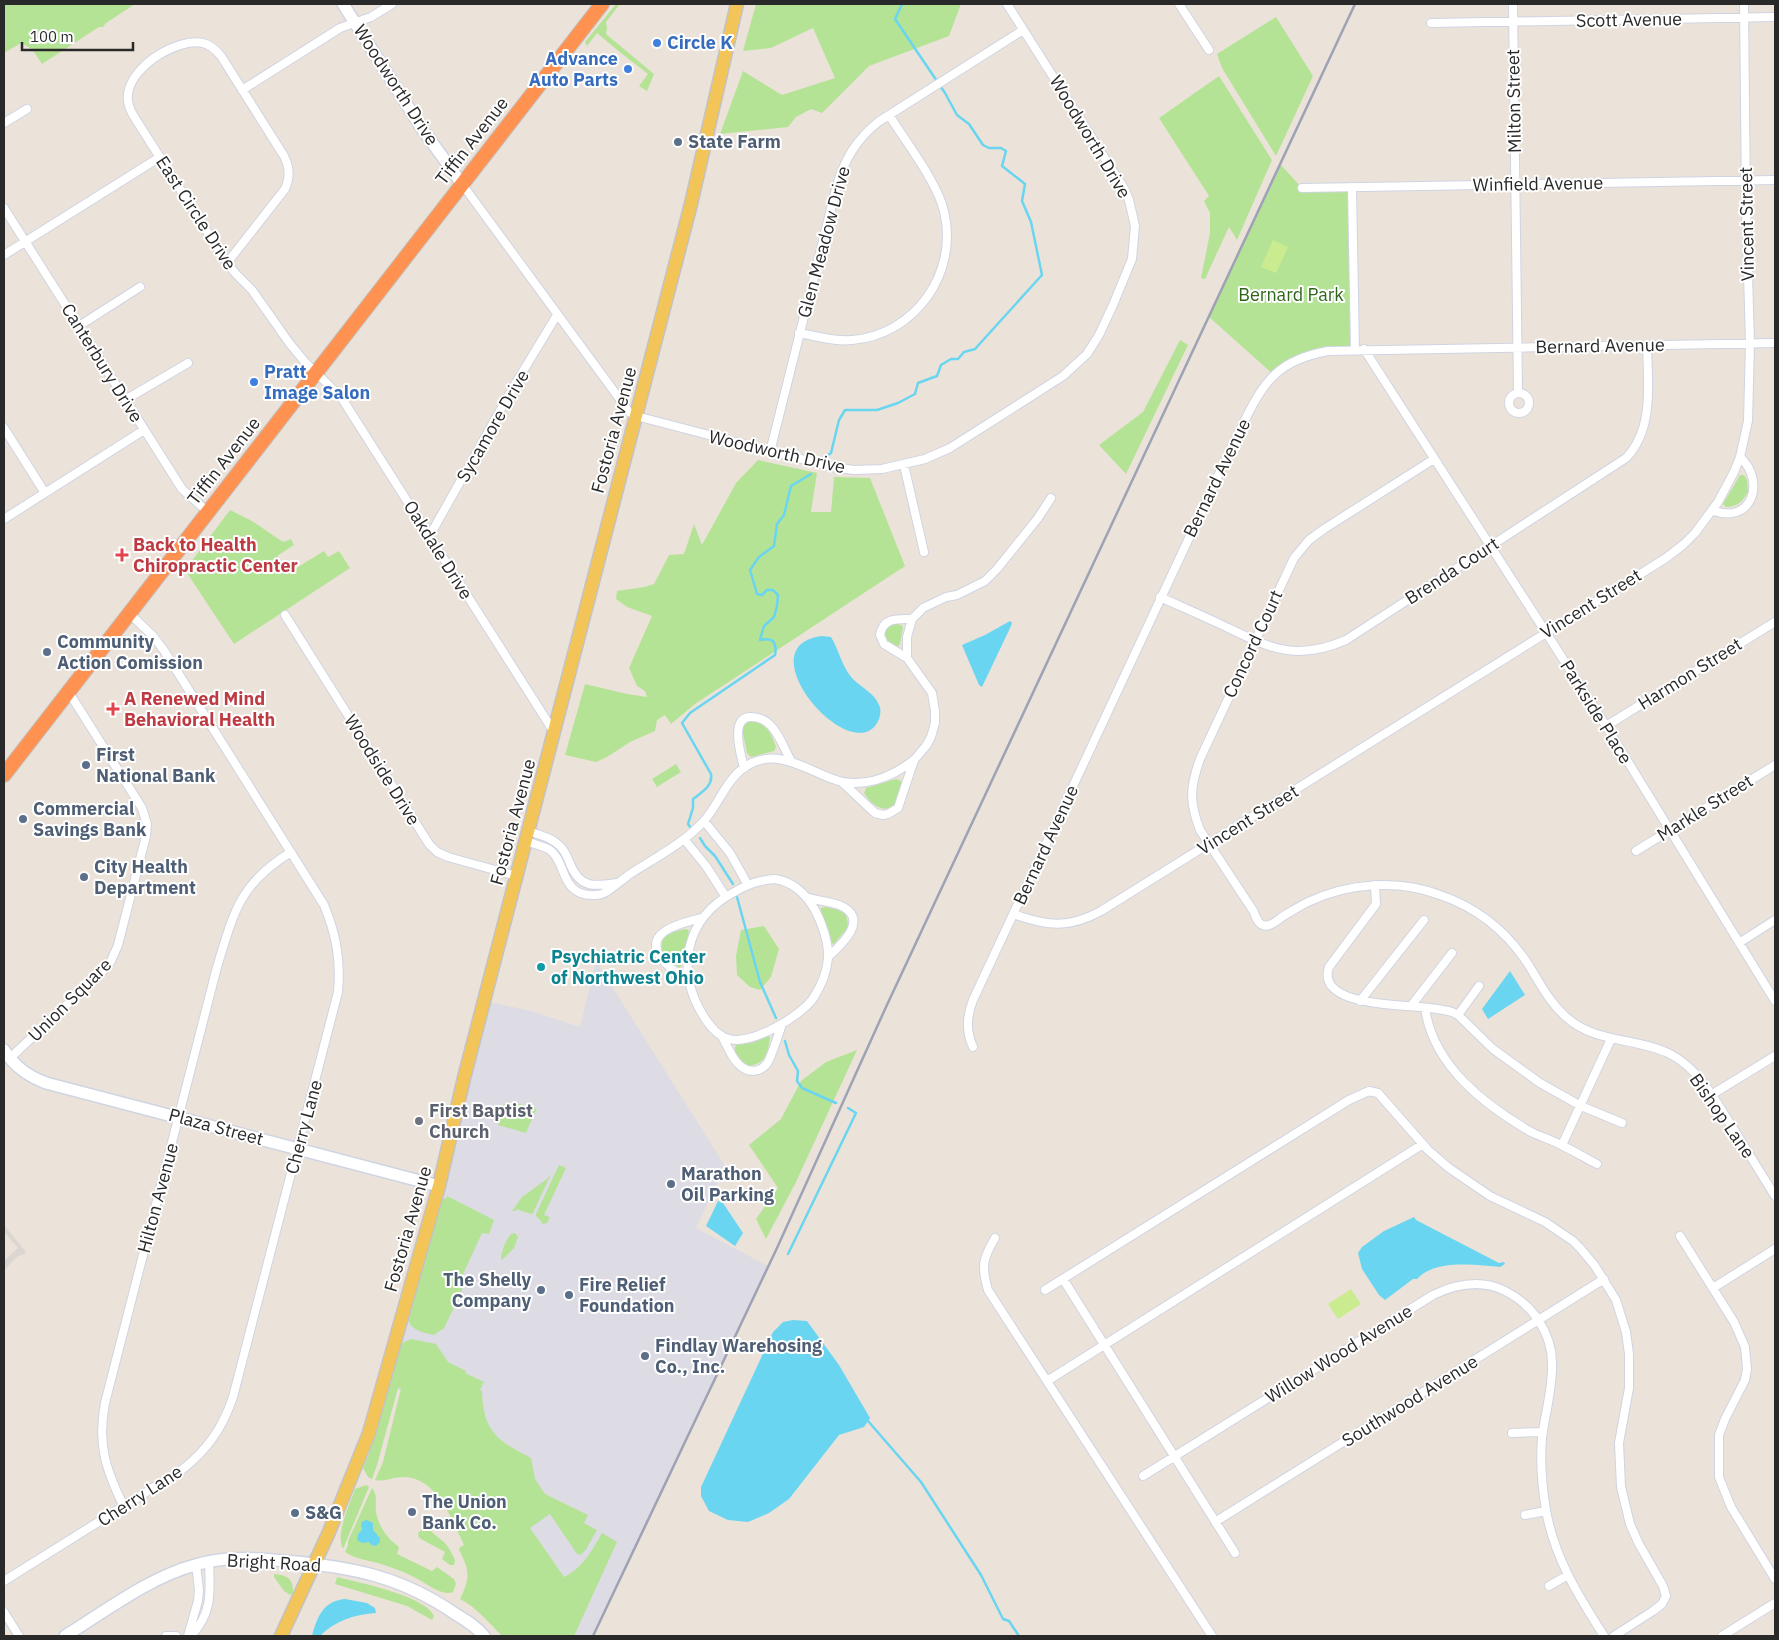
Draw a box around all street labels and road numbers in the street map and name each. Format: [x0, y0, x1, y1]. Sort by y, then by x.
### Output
street label: Scott Avenue [1576, 7, 1682, 32]
street label: Woodworth Drive [349, 20, 444, 150]
street label: Milton Street [1501, 49, 1526, 153]
street label: Woodworth Drive [1045, 71, 1136, 203]
street label: Tiffin Avenue [430, 92, 513, 189]
street label: East Circle Drive [151, 151, 242, 274]
street label: Glen Meadow Drive [792, 163, 855, 320]
street label: Vincent Street [1734, 166, 1759, 282]
street label: Winfield Avenue [1473, 171, 1604, 196]
street label: Canterbury Drive [57, 299, 148, 427]
street label: Bernard Avenue [1535, 333, 1665, 358]
street label: Fostoria Avenue [586, 364, 641, 496]
street label: Sycamore Drive [451, 365, 534, 486]
street label: Tiffin Avenue [182, 412, 265, 509]
street label: Bernard Avenue [1178, 415, 1255, 541]
street label: Woodworth Drive [707, 425, 848, 478]
street label: Oakdale Drive [399, 496, 478, 604]
street label: Brenda Court [1401, 532, 1503, 609]
street label: Vincent Street [1536, 563, 1645, 644]
street label: Concord Court [1218, 586, 1288, 701]
street label: Harmon Street [1633, 632, 1746, 715]
street label: Parkside Place [1555, 655, 1638, 768]
street label: Woodside Drive [339, 710, 426, 829]
street label: Fostoria Avenue [485, 756, 540, 888]
street label: Markle Street [1653, 769, 1757, 846]
street label: Vincent Street [1193, 779, 1302, 860]
street label: Bernard Avenue [1008, 781, 1083, 908]
street label: Union Square [23, 953, 116, 1046]
street label: Bishop Lane [1685, 1069, 1760, 1163]
street label: Cherry Lane [280, 1077, 327, 1177]
street label: Plaza Street [166, 1103, 266, 1150]
street label: Hilton Avenue [132, 1140, 183, 1255]
street label: Fostoria Avenue [379, 1163, 436, 1294]
street label: Willow Wood Avenue [1261, 1299, 1417, 1408]
street label: Southwood Avenue [1338, 1349, 1482, 1452]
street label: Cherry Lane [93, 1460, 187, 1532]
street label: Bright Road [226, 1549, 322, 1576]

